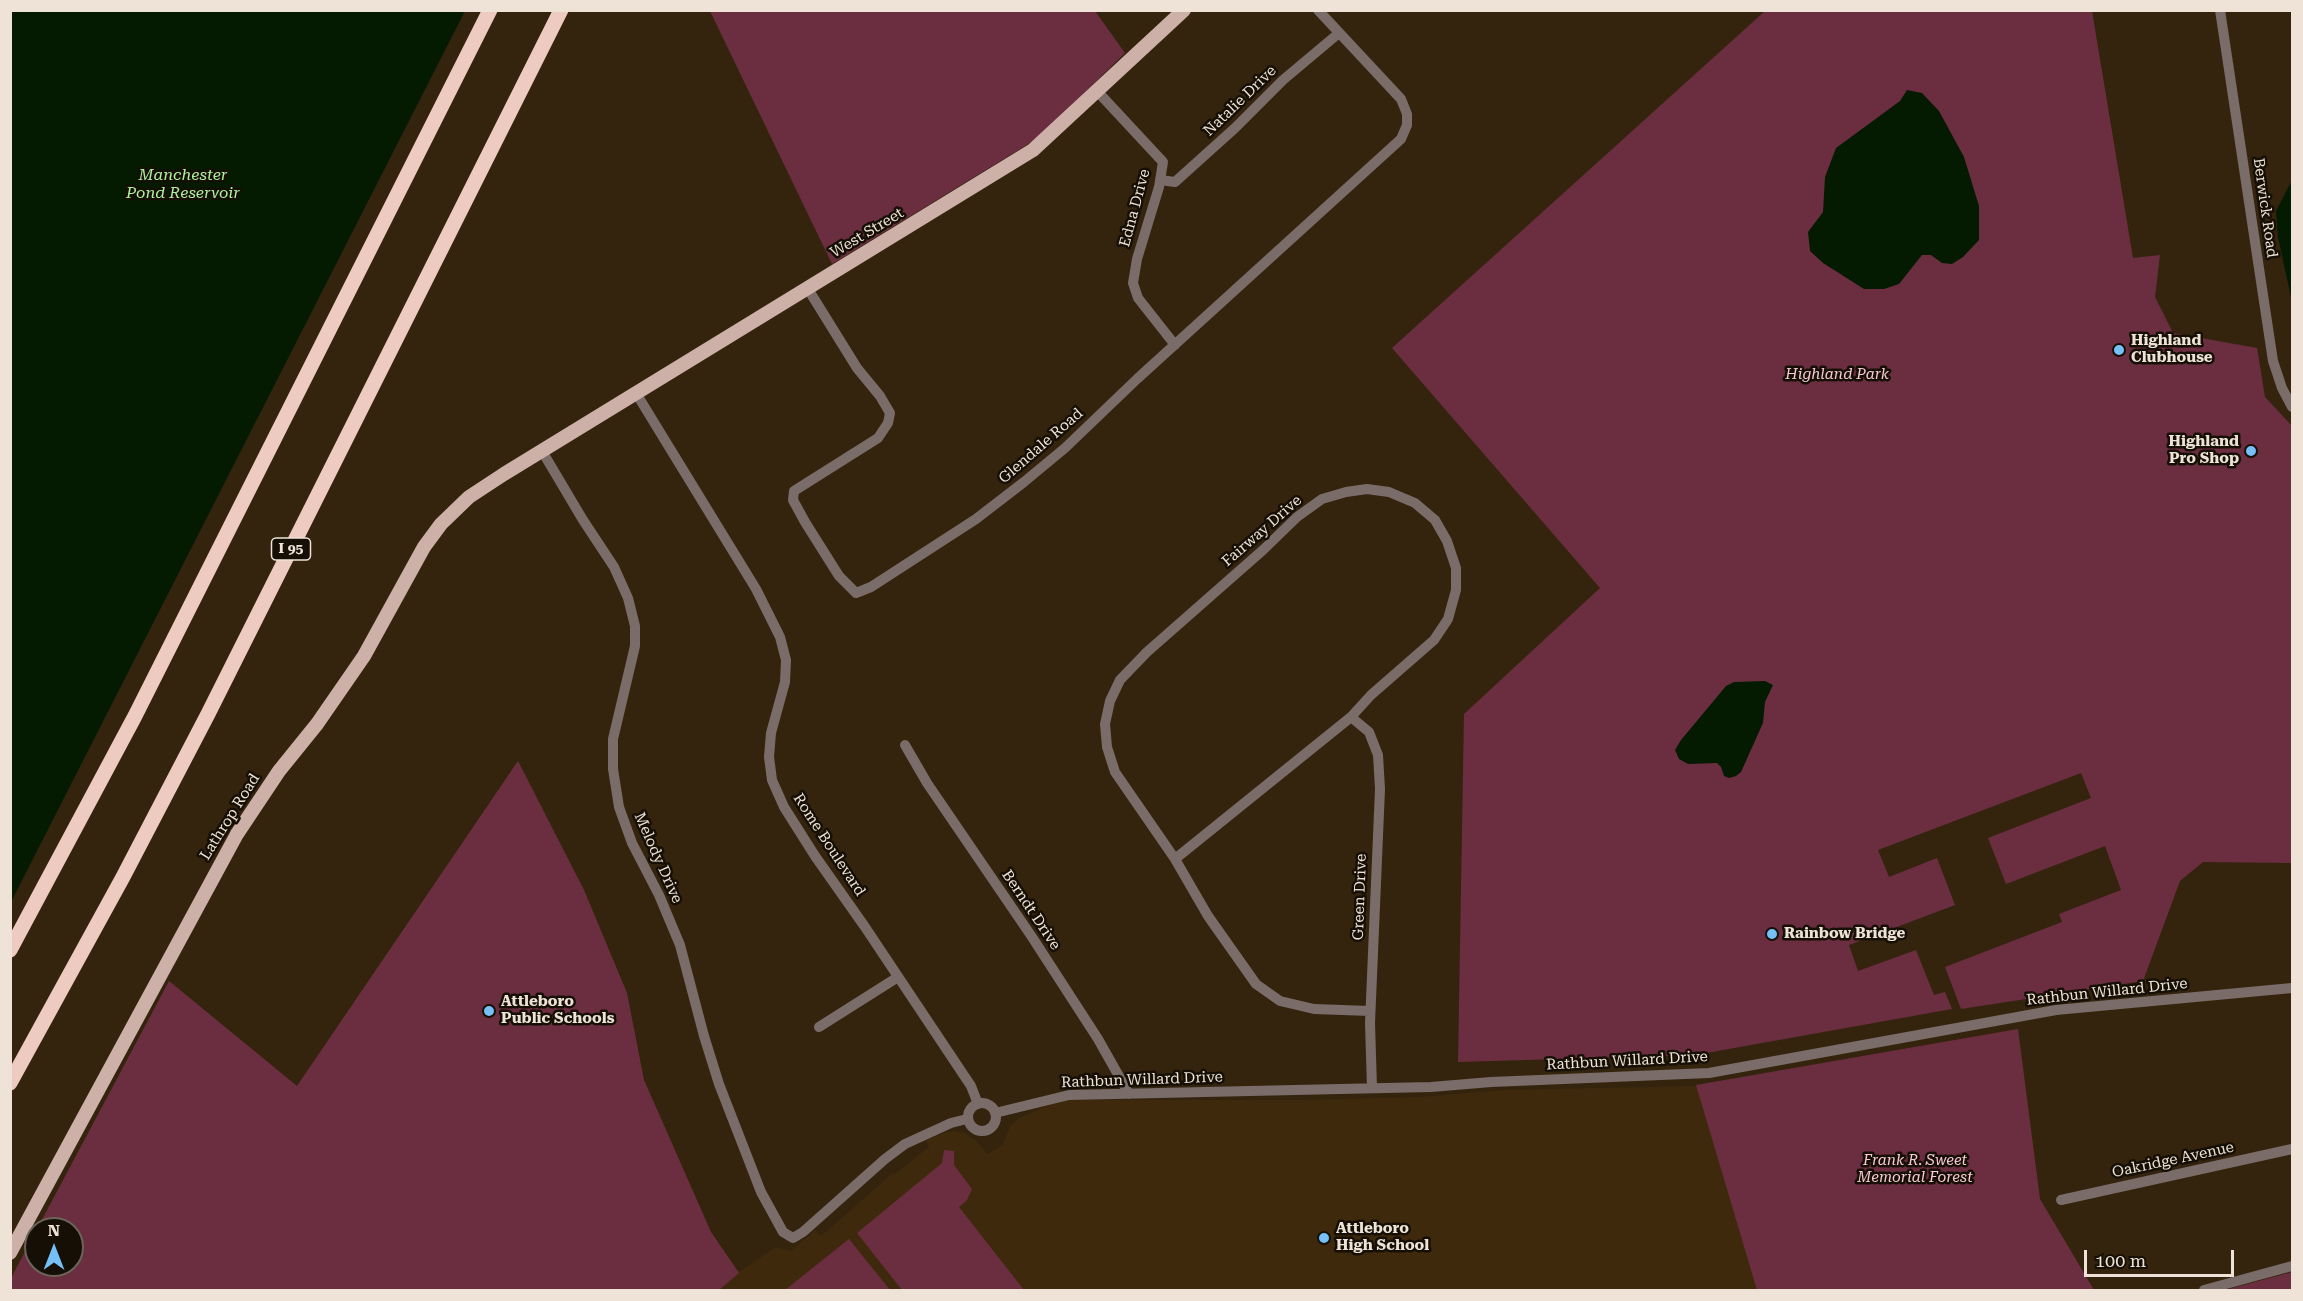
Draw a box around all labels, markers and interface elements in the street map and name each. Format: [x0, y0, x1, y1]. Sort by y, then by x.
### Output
street label: Natalie Drive [1200, 62, 1280, 140]
street label: Berwick Road [2249, 157, 2281, 259]
water label: Manchester Pond Reservoir [126, 165, 240, 203]
street label: Edna Drive [1116, 167, 1154, 249]
street label: West Street [827, 204, 907, 262]
place label: Highland Clubhouse [2131, 332, 2213, 367]
marker: Highland Clubhouse [2112, 343, 2126, 357]
park label: Highland Park [1785, 366, 1889, 384]
street label: Glendale Road [995, 405, 1087, 487]
place label: Highland Pro Shop [2169, 433, 2239, 468]
marker: Highland Pro Shop [2244, 444, 2258, 458]
street label: Fairway Drive [1219, 492, 1305, 570]
road number: I 95 [272, 538, 310, 560]
street label: Lathrop Road [196, 771, 264, 863]
street label: Rome Boulevard [789, 790, 869, 900]
street label: Melody Drive [630, 810, 686, 906]
street label: Green Drive [1349, 853, 1371, 941]
street label: Berndt Drive [998, 867, 1064, 953]
place label: Rainbow Bridge [1784, 925, 1905, 943]
marker: Rainbow Bridge [1765, 927, 1779, 941]
street label: Rathbun Willard Drive [2026, 975, 2188, 1009]
place label: Attleboro Public Schools [501, 993, 614, 1028]
marker: Attleboro Public Schools [482, 1004, 496, 1018]
street label: Rathbun Willard Drive [1546, 1048, 1708, 1074]
street label: Rathbun Willard Drive [1061, 1068, 1223, 1092]
street label: Oakridge Avenue [2110, 1138, 2236, 1182]
park label: Frank R. Sweet Memorial Forest [1857, 1152, 1973, 1187]
north arrow [24, 1217, 84, 1277]
place label: Attleboro High School [1336, 1220, 1429, 1255]
text: N [48, 1221, 60, 1240]
marker: Attleboro High School [1317, 1231, 1331, 1245]
scale bar [2087, 1238, 2237, 1276]
text: 100 m [2095, 1250, 2146, 1271]

